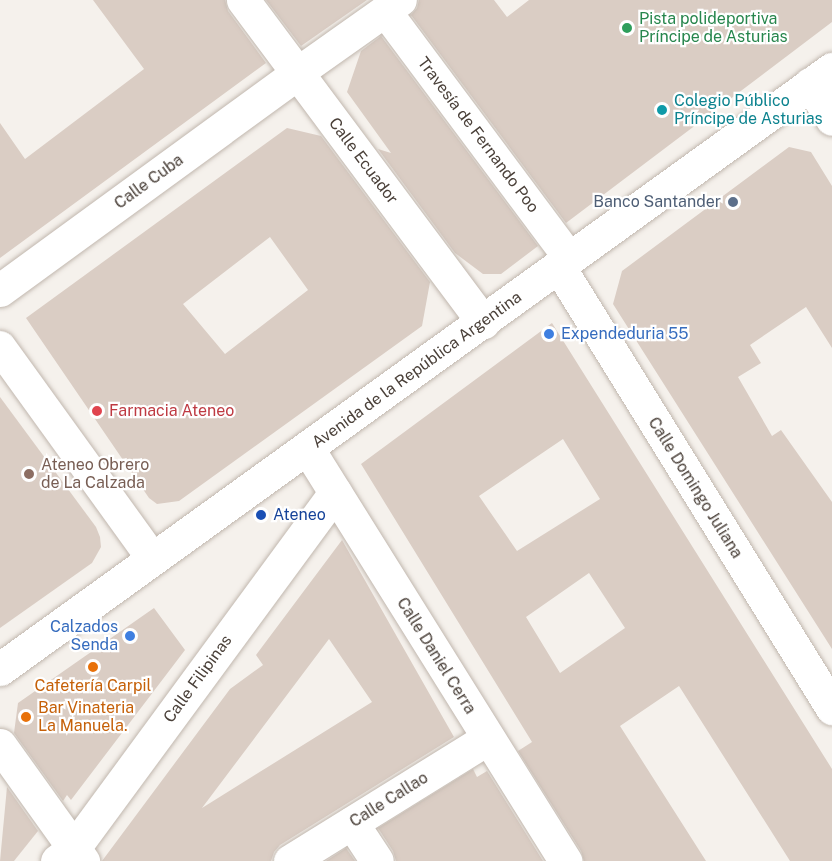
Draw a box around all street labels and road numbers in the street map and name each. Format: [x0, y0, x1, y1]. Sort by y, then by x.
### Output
street label: Travesía de Fernando Poo [413, 53, 543, 217]
street label: Calle Ecuador [324, 114, 402, 208]
street label: Calle Cuba [111, 151, 187, 213]
street label: Avenida de la República Argentina [308, 287, 526, 453]
street label: Calle Domingo Juliana [644, 414, 746, 562]
street label: Calle Daniel Cerra [392, 594, 480, 718]
street label: Calle Filipinas [160, 631, 236, 727]
street label: Calle Callao [346, 768, 432, 832]

